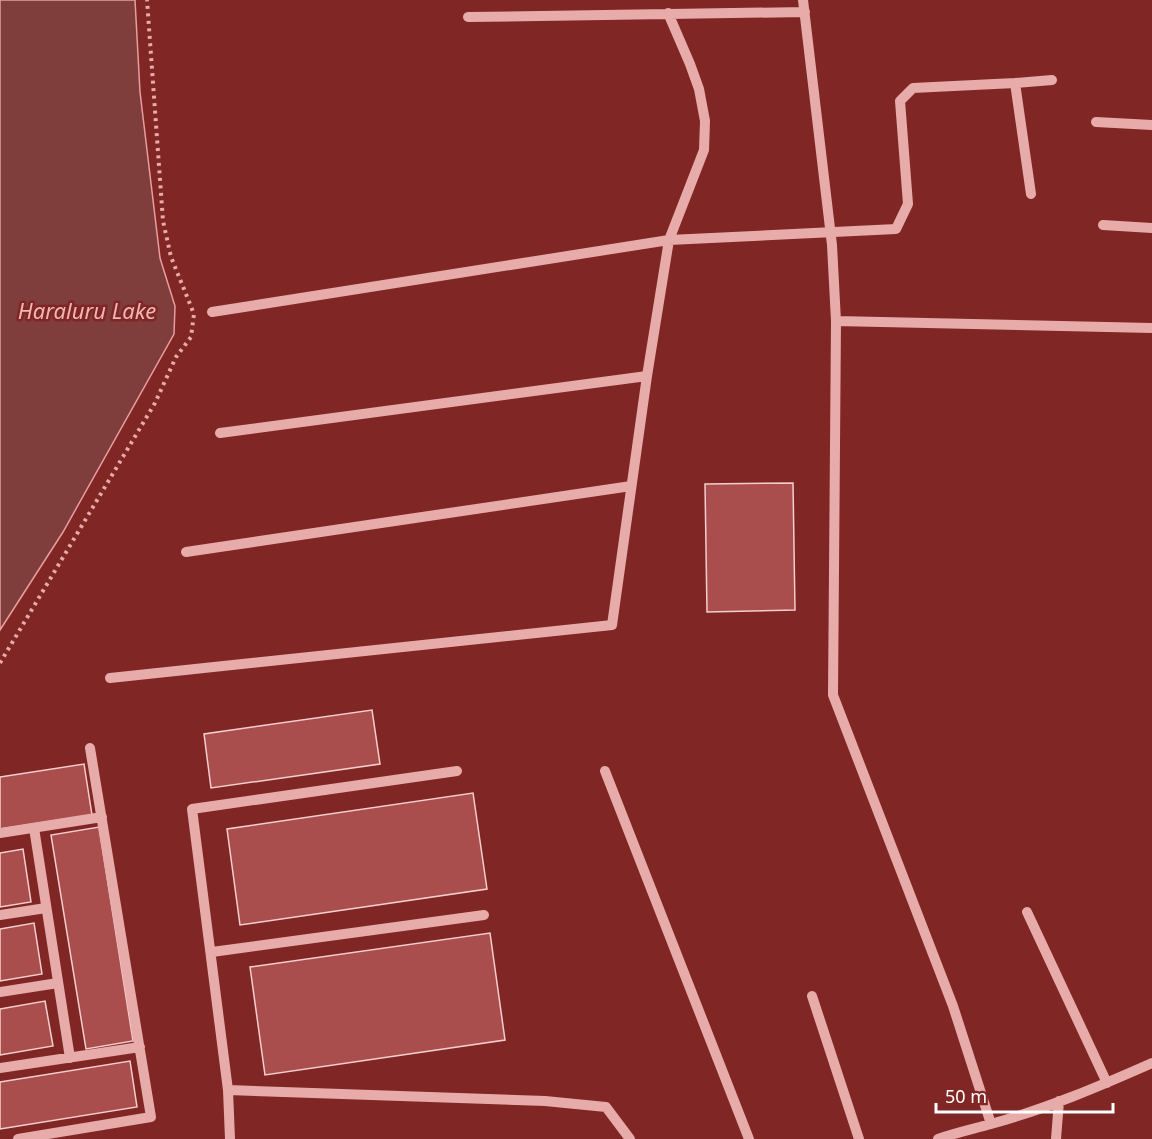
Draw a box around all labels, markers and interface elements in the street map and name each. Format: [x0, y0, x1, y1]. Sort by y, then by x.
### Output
water label: Haraluru Lake [18, 295, 156, 325]
scale bar [936, 1076, 1113, 1114]
text: 50 m [945, 1084, 987, 1108]

